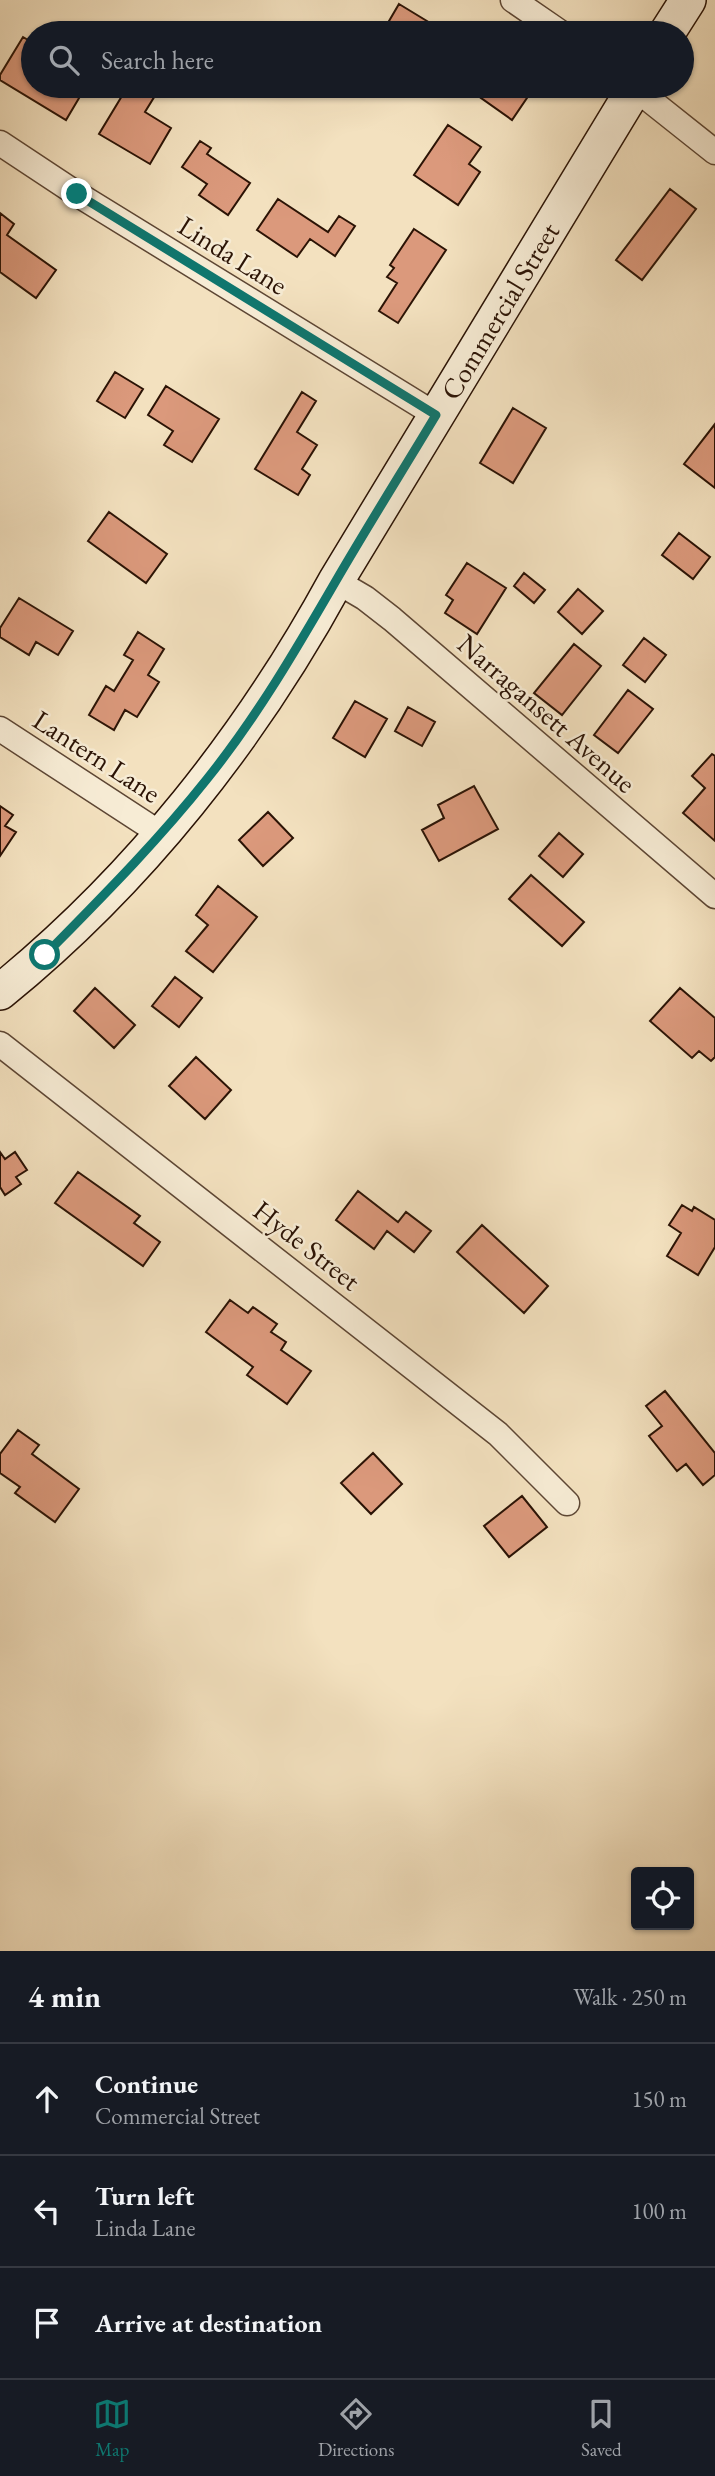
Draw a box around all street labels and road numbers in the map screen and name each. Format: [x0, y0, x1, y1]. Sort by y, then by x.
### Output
street label: Linda Lane [172, 207, 294, 303]
street label: Commercial Street [432, 215, 567, 406]
street label: Narragansett Avenue [450, 626, 644, 800]
street label: Lantern Lane [26, 701, 168, 811]
street label: Hyde Street [246, 1192, 368, 1298]

